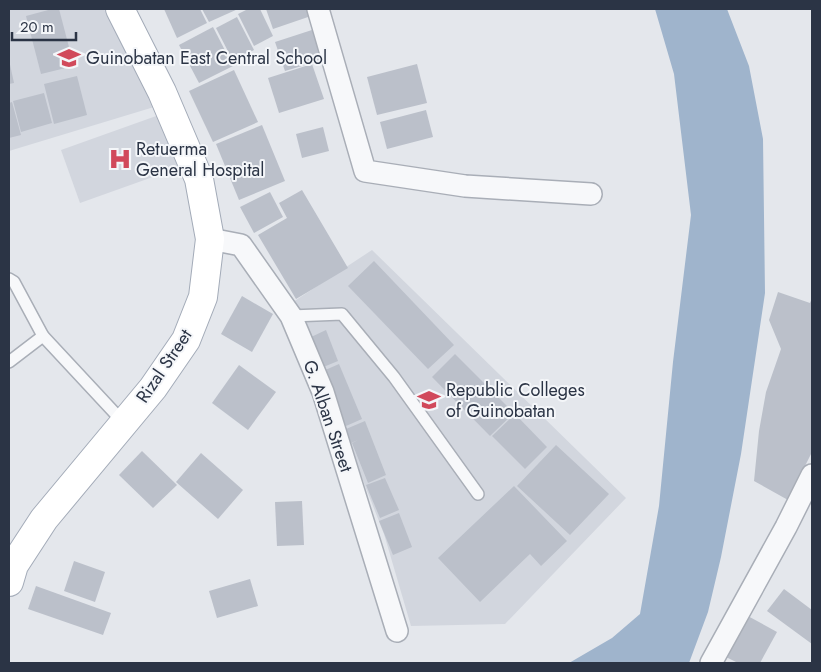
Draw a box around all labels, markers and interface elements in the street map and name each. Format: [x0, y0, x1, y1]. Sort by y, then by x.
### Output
scale bar [12, 10, 76, 42]
text: 20 m [20, 16, 54, 38]
school or university icon: Guinobatan East Central School [56, 45, 82, 71]
place label: Guinobatan East Central School [86, 45, 327, 71]
place label: Retuerma General Hospital [136, 136, 264, 183]
hospital icon: Retuerma General Hospital [107, 146, 133, 172]
street label: Rizal Street [130, 323, 199, 408]
street label: G. Alban Street [297, 356, 360, 476]
place label: Republic Colleges of Guinobatan [446, 377, 585, 424]
school or university icon: Republic Colleges of Guinobatan [416, 387, 442, 413]

